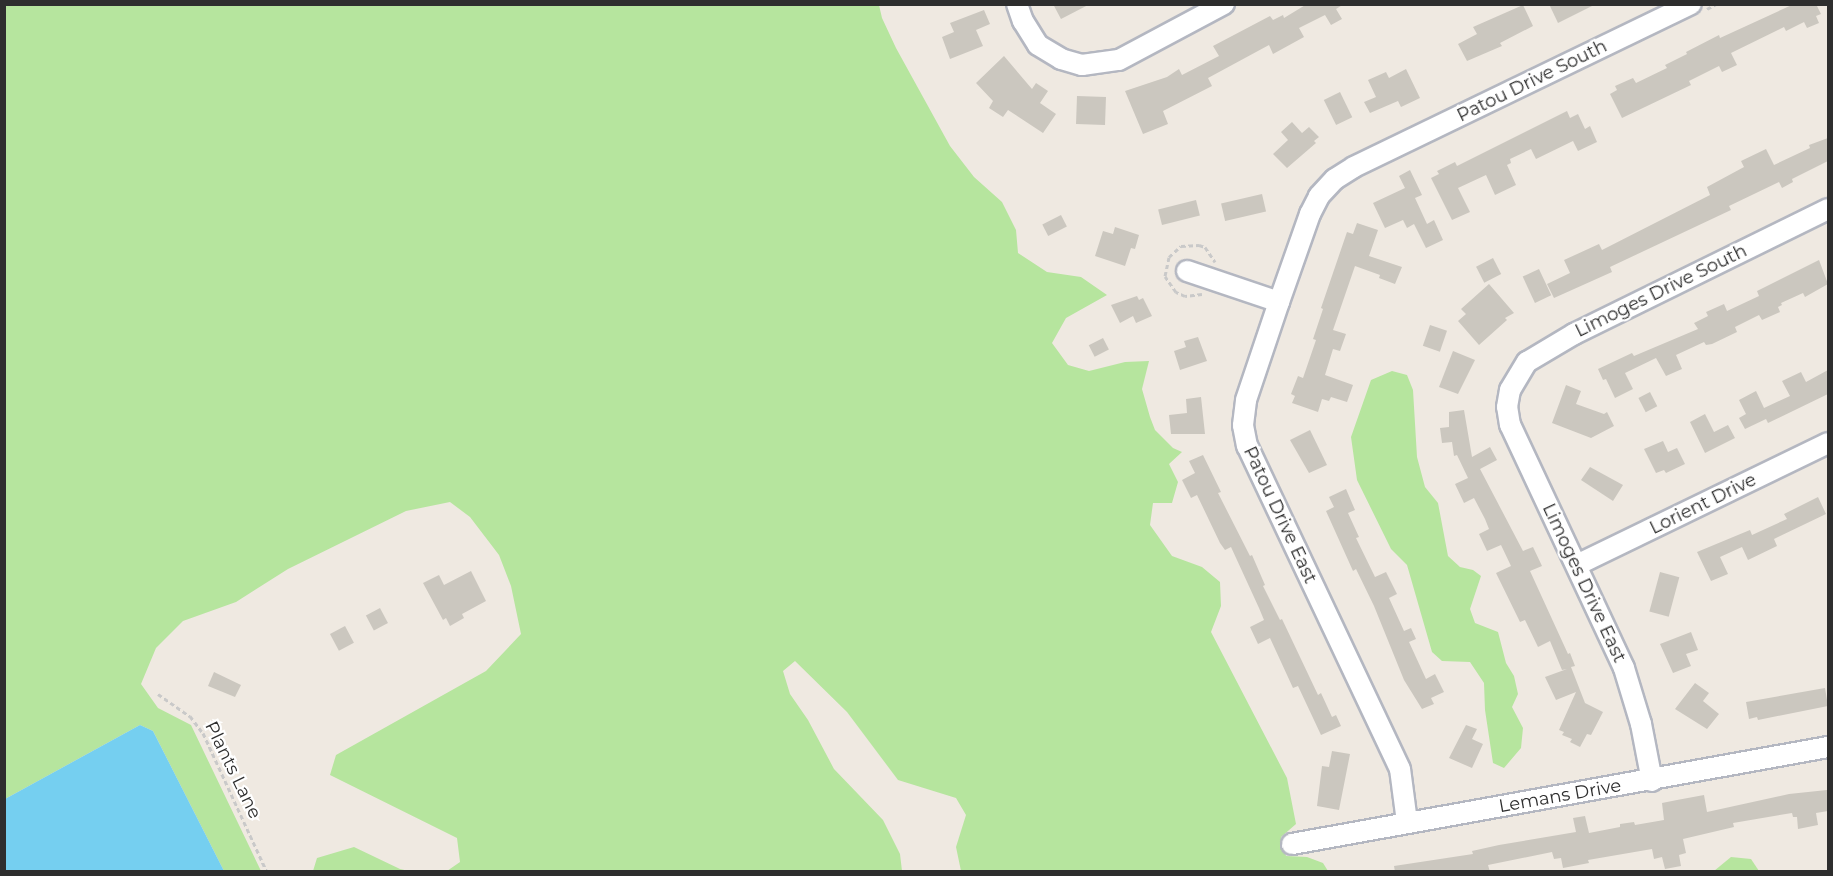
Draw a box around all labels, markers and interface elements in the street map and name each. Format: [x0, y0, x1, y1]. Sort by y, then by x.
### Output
street label: Patou Drive South [1454, 35, 1610, 127]
street label: Limoges Drive South [1572, 240, 1750, 342]
street label: Patou Drive East [1239, 443, 1321, 587]
street label: Lorient Drive [1646, 469, 1760, 539]
street label: Limoges Drive East [1538, 500, 1630, 666]
street label: Plants Lane [200, 718, 266, 822]
street label: Lemans Drive [1497, 775, 1623, 817]

